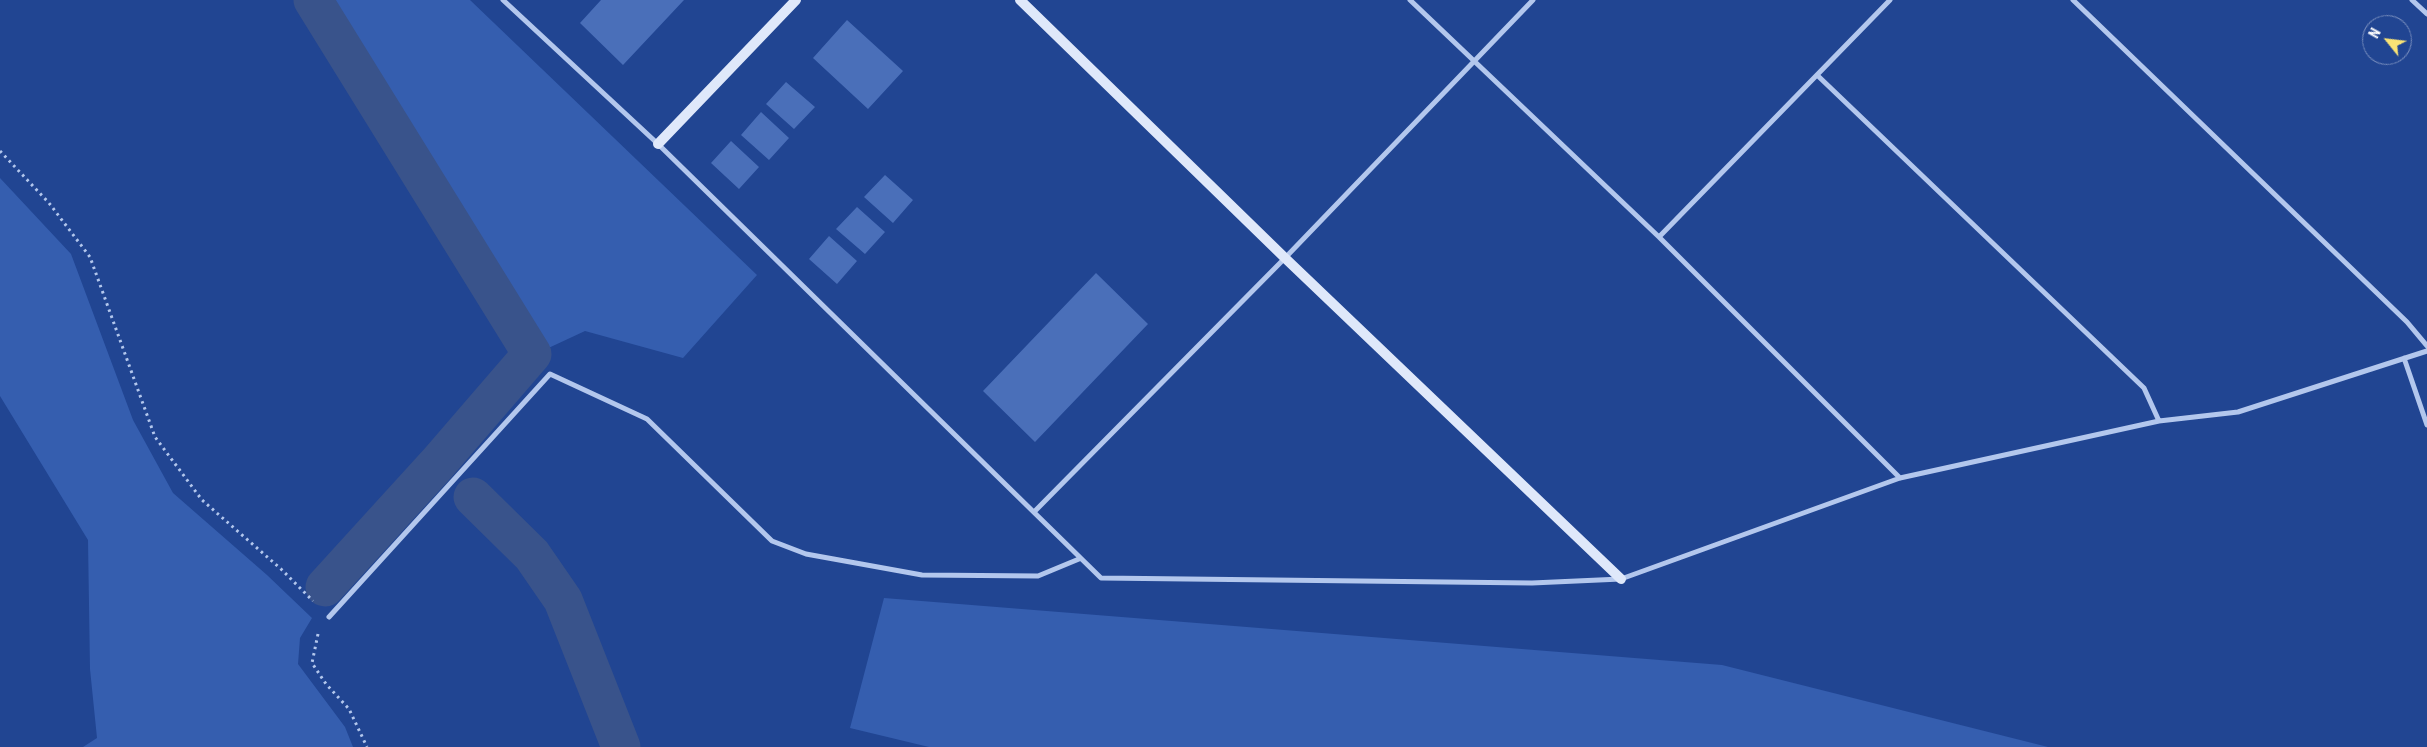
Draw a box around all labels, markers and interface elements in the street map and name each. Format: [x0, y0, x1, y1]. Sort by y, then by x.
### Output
north arrow [2362, 15, 2412, 65]
text: N [2366, 26, 2384, 41]

